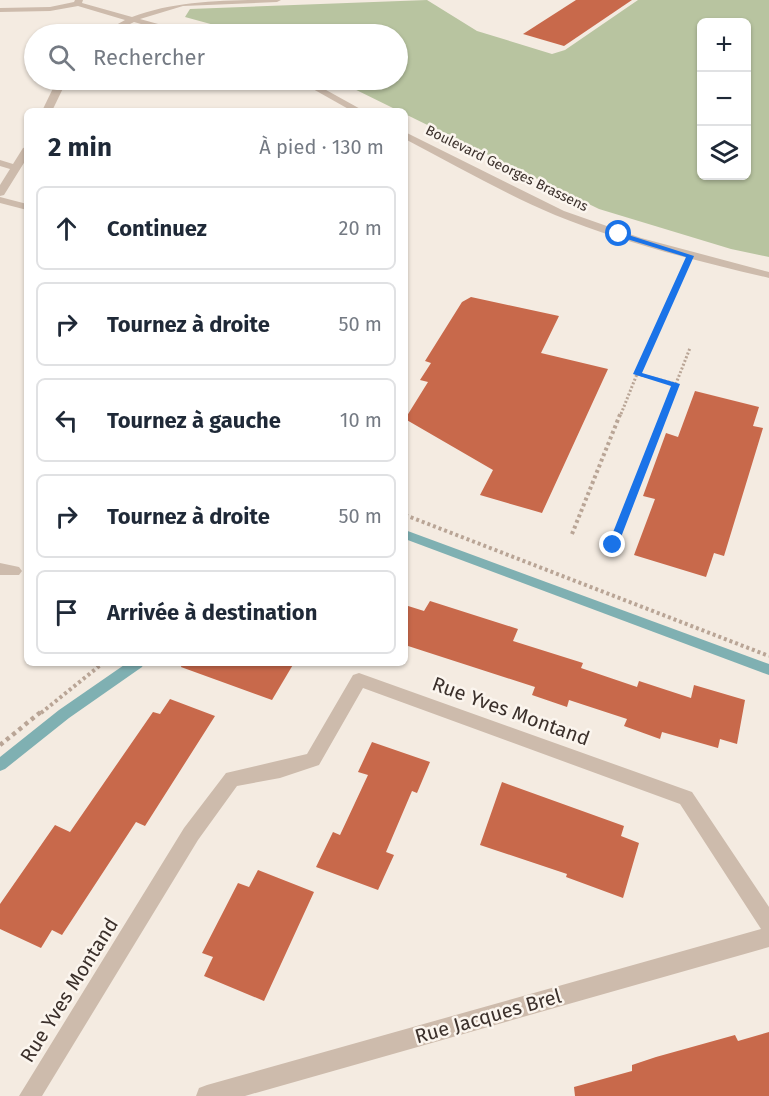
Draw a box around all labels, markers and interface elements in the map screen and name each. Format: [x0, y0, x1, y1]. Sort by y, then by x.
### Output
map controls [697, 18, 751, 180]
button: + [697, 18, 751, 72]
search box [24, 24, 408, 90]
icon: search [45, 41, 78, 74]
text: Rechercher [93, 44, 205, 71]
button: − [697, 72, 751, 126]
street label: Boulevard Georges Brassens [423, 122, 591, 215]
button: layers [697, 126, 751, 180]
text: 2 min [48, 132, 112, 163]
text: À pied · 130 m [259, 135, 384, 159]
icon: ahead [50, 212, 83, 245]
text: Continuez [107, 215, 207, 242]
text: 20 m [339, 216, 382, 240]
route start [605, 220, 631, 246]
icon: right [50, 308, 83, 341]
text: Tournez à droite [107, 311, 270, 338]
text: 50 m [338, 312, 382, 336]
icon: left [50, 404, 83, 437]
text: Tournez à gauche [107, 407, 281, 434]
text: 10 m [340, 408, 382, 432]
icon: right [50, 500, 83, 533]
text: Tournez à droite [107, 503, 270, 530]
text: 50 m [338, 504, 382, 528]
route end [599, 531, 625, 557]
icon: arrive [50, 596, 83, 629]
text: Arrivée à destination [107, 599, 317, 626]
street label: Rue Yves Montand [429, 671, 593, 751]
street label: Rue Yves Montand [15, 913, 123, 1067]
street label: Rue Jacques Brel [412, 984, 564, 1048]

